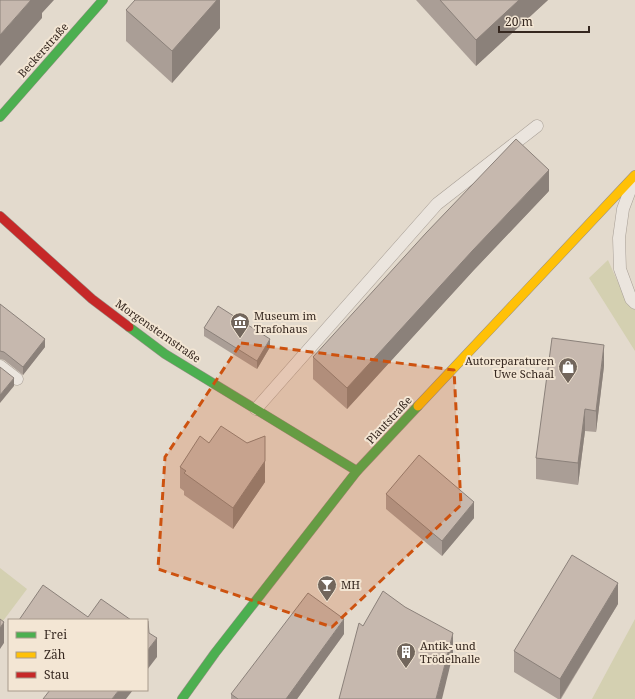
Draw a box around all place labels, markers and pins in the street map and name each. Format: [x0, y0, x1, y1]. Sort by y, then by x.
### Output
place label: Museum im Trafohaus [254, 308, 317, 336]
museum icon: Museum im Trafohaus [229, 311, 251, 339]
place label: Autoreparaturen Uwe Schaal [465, 353, 555, 381]
shop icon: Autoreparaturen Uwe Schaal [557, 356, 579, 384]
bar icon: MH [316, 574, 338, 602]
place label: MH [341, 577, 360, 592]
place label: Antik- und Trödelhalle [420, 638, 480, 666]
building icon: Antik- und Trödelhalle [395, 641, 417, 669]

